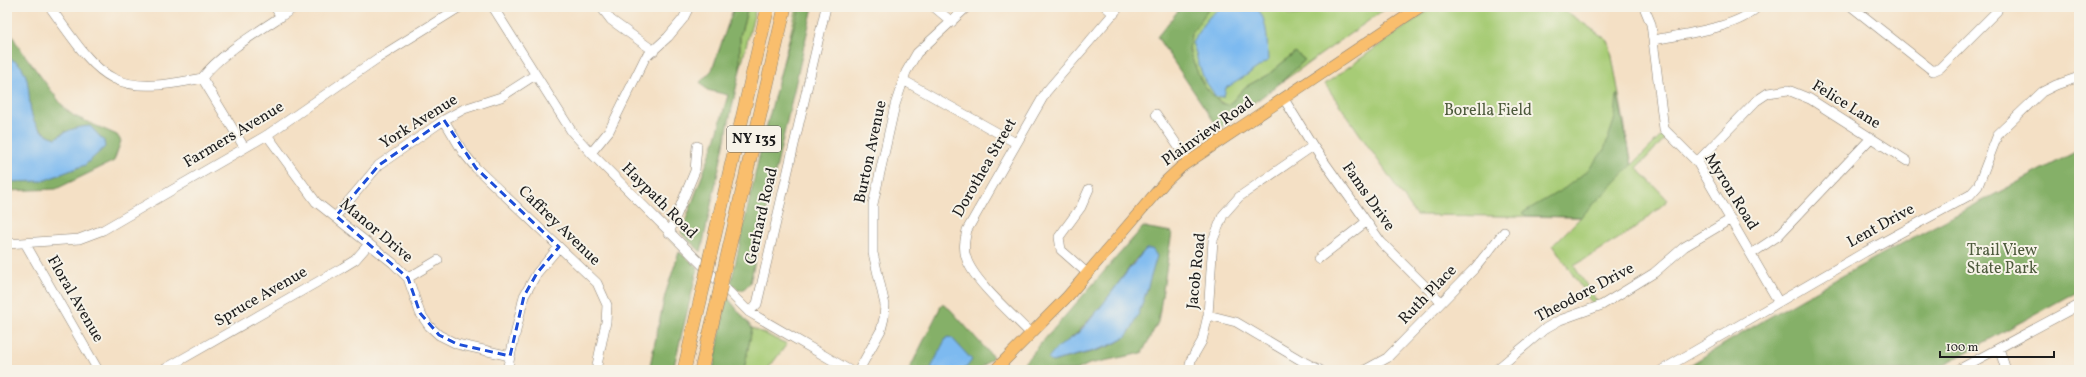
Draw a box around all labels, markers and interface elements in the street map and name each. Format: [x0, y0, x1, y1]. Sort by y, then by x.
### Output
street label: Felice Lane [1807, 75, 1885, 135]
street label: York Avenue [376, 89, 462, 155]
street label: Plainview Road [1158, 92, 1258, 172]
street label: Farmers Avenue [180, 96, 288, 174]
street label: Burton Avenue [849, 98, 893, 206]
park label: Borella Field [1444, 100, 1532, 122]
street label: Dorothea Street [948, 114, 1023, 222]
road number: NY 135 [727, 126, 781, 152]
street label: Myron Road [1699, 149, 1763, 235]
street label: Haypath Road [616, 158, 702, 244]
street label: Fams Drive [1336, 158, 1400, 236]
street label: Gerhard Road [740, 166, 784, 266]
street label: Caffrey Avenue [513, 181, 605, 271]
street label: Manor Drive [334, 194, 418, 268]
street label: Lent Drive [1843, 198, 1919, 254]
street label: Jacob Road [1182, 232, 1212, 310]
park label: Trail View State Park [1966, 240, 2038, 280]
street label: Floral Avenue [41, 251, 109, 347]
street label: Theodore Drive [1532, 258, 1638, 328]
street label: Ruth Place [1394, 260, 1462, 330]
street label: Spruce Avenue [210, 261, 312, 333]
scale bar [1940, 333, 2054, 359]
text: 100 m [1946, 340, 1979, 356]

